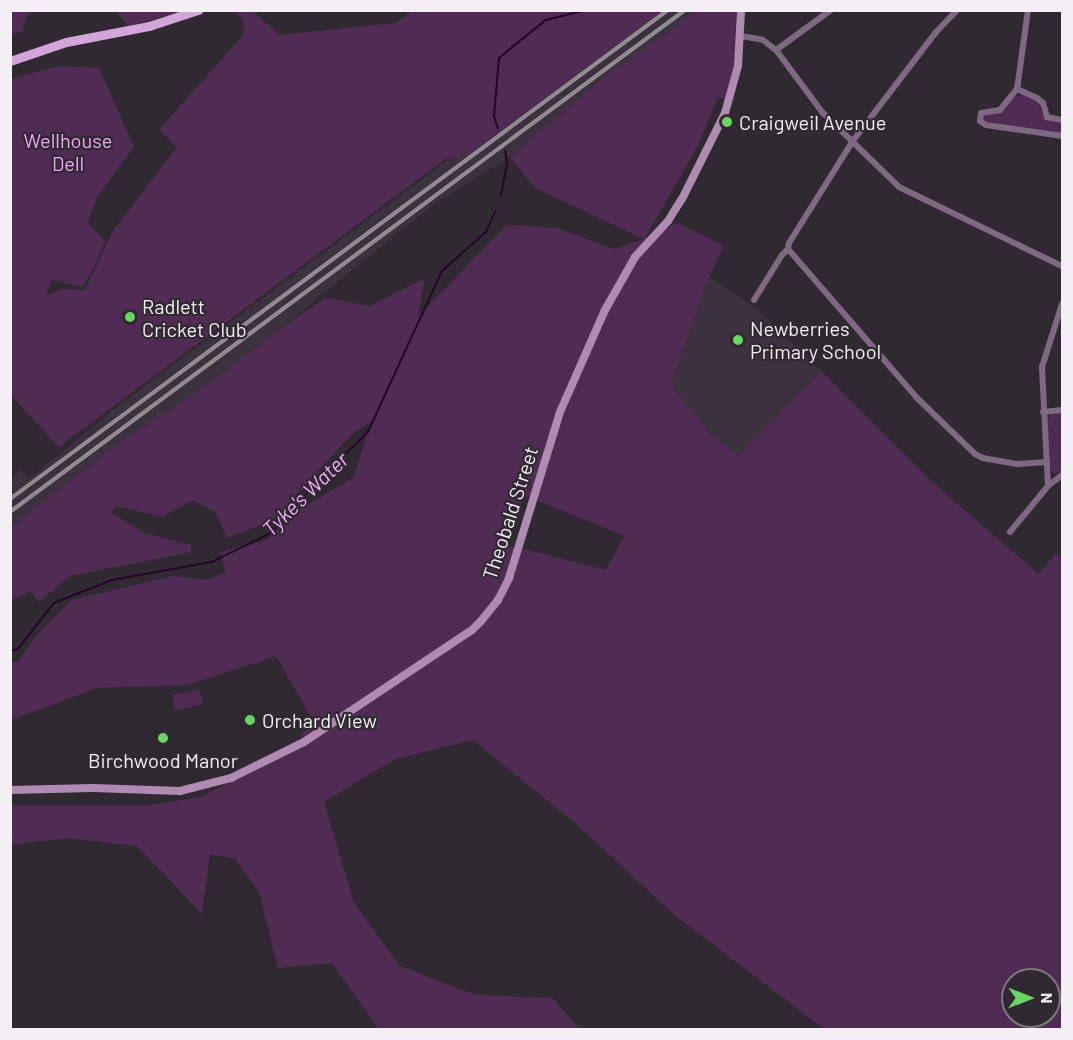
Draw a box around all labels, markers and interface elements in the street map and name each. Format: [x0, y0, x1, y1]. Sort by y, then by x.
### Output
place label: Craigweil Avenue [739, 110, 886, 134]
marker: Craigweil Avenue [720, 115, 734, 129]
park label: Wellhouse Dell [24, 129, 112, 176]
place label: Radlett Cricket Club [142, 294, 247, 341]
marker: Radlett Cricket Club [123, 310, 137, 324]
place label: Newberries Primary School [750, 316, 881, 363]
marker: Newberries Primary School [731, 333, 745, 347]
street label: Theobald Street [477, 443, 543, 583]
water label: Tyke's Water [257, 447, 353, 541]
place label: Orchard View [262, 708, 377, 732]
marker: Orchard View [243, 713, 257, 727]
marker: Birchwood Manor [156, 731, 170, 745]
place label: Birchwood Manor [88, 748, 238, 772]
north arrow [1001, 968, 1061, 1028]
text: N [1038, 993, 1057, 1003]

